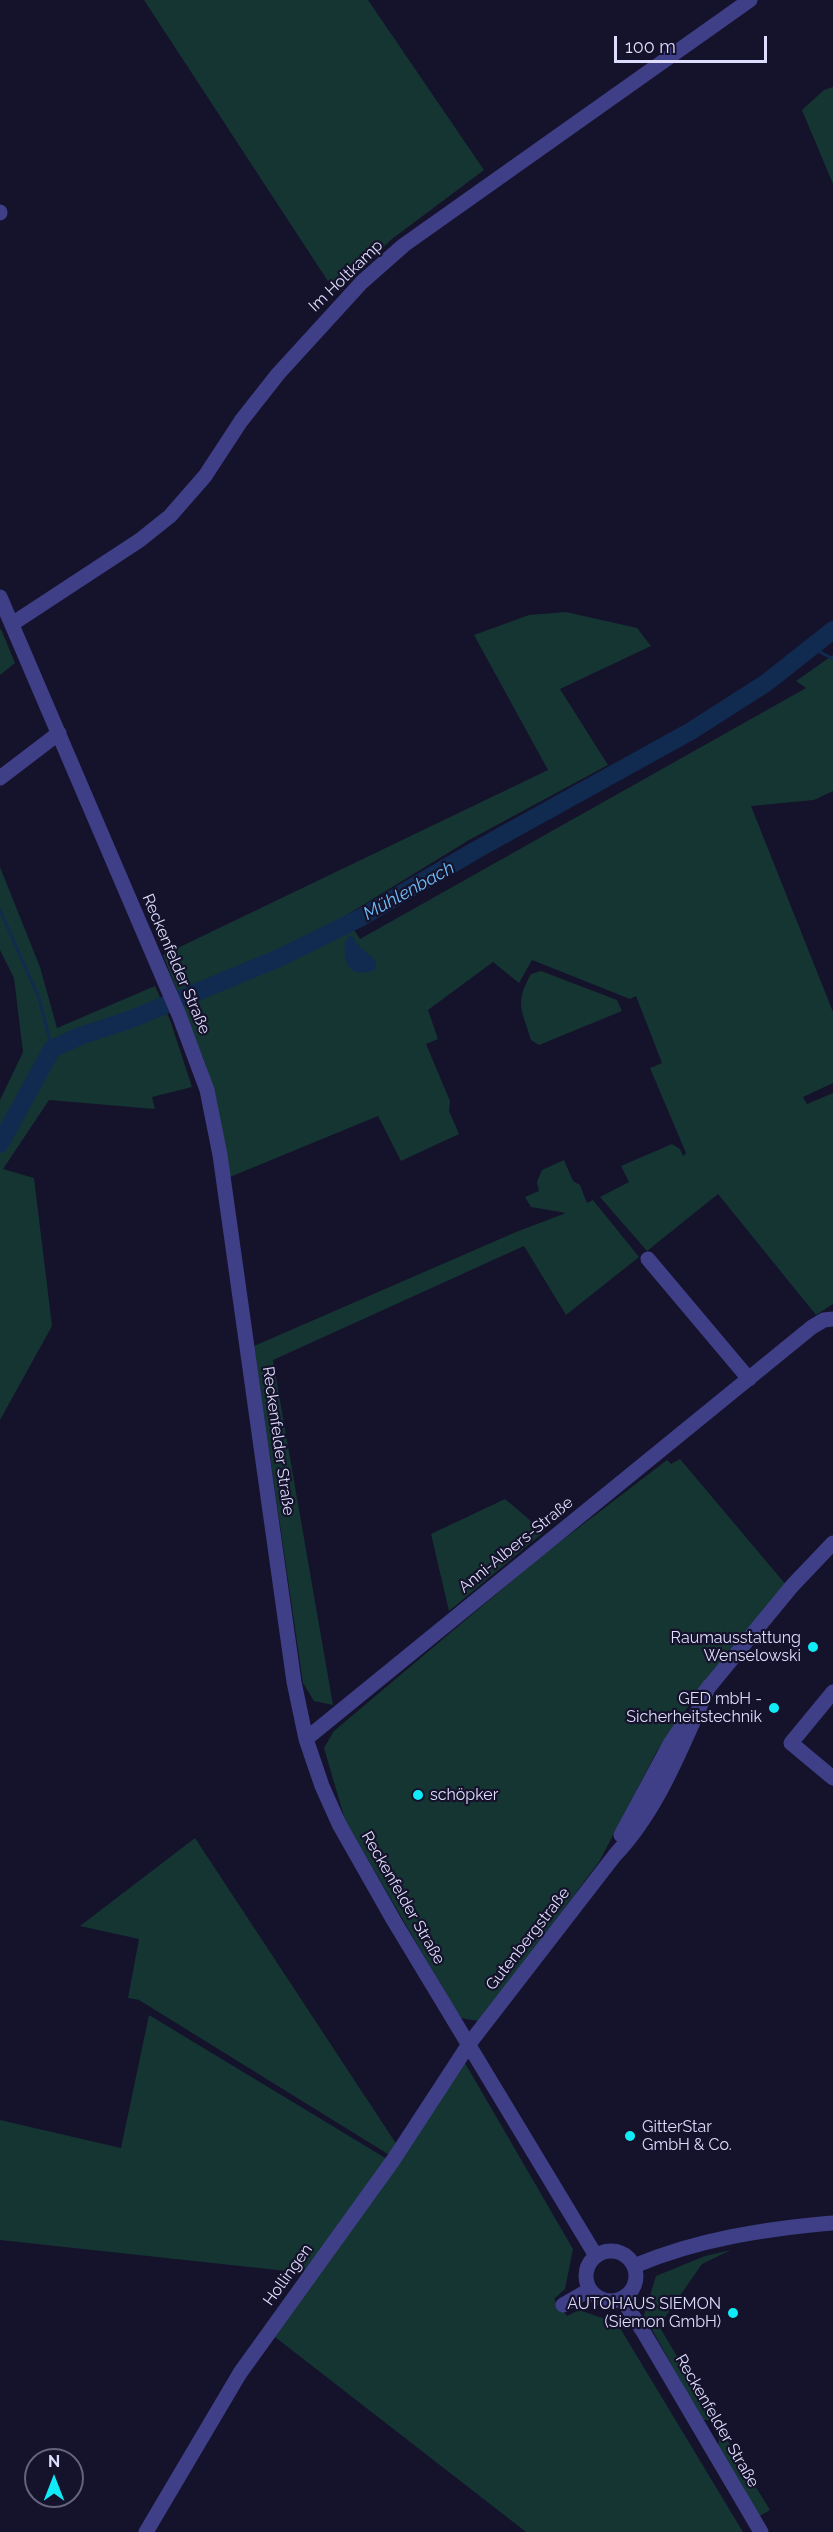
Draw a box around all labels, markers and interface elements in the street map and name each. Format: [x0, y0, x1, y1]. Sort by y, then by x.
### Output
scale bar [617, 24, 770, 62]
text: 100 m [625, 36, 676, 57]
street label: Im Holtkamp [305, 236, 387, 316]
water label: Mühlenbach [360, 857, 458, 925]
street label: Reckenfelder Straße [138, 891, 214, 1037]
street label: Reckenfelder Straße [258, 1365, 298, 1517]
street label: Anni-Albers-Straße [455, 1493, 577, 1597]
place label: Raumausstattung Wenselowski [671, 1628, 801, 1666]
marker: Raumausstattung Wenselowski [806, 1640, 820, 1654]
place label: GED mbH - Sicherheitstechnik [626, 1689, 762, 1727]
marker: GED mbH - Sicherheitstechnik [767, 1701, 781, 1715]
place label: schöpker [430, 1785, 498, 1805]
marker: schöpker [411, 1788, 425, 1802]
street label: Reckenfelder Straße [357, 1828, 449, 1968]
street label: Gutenbergstraße [482, 1884, 574, 1994]
place label: GitterStar GmbH & Co. [642, 2117, 732, 2155]
marker: GitterStar GmbH & Co. [623, 2129, 637, 2143]
street label: Hollingen [259, 2241, 317, 2309]
place label: AUTOHAUS SIEMON (Siemon GmbH) [567, 2294, 721, 2332]
marker: AUTOHAUS SIEMON (Siemon GmbH) [726, 2306, 740, 2320]
street label: Reckenfelder Straße [671, 2351, 763, 2491]
north arrow [24, 2448, 84, 2508]
text: N [48, 2452, 60, 2471]

